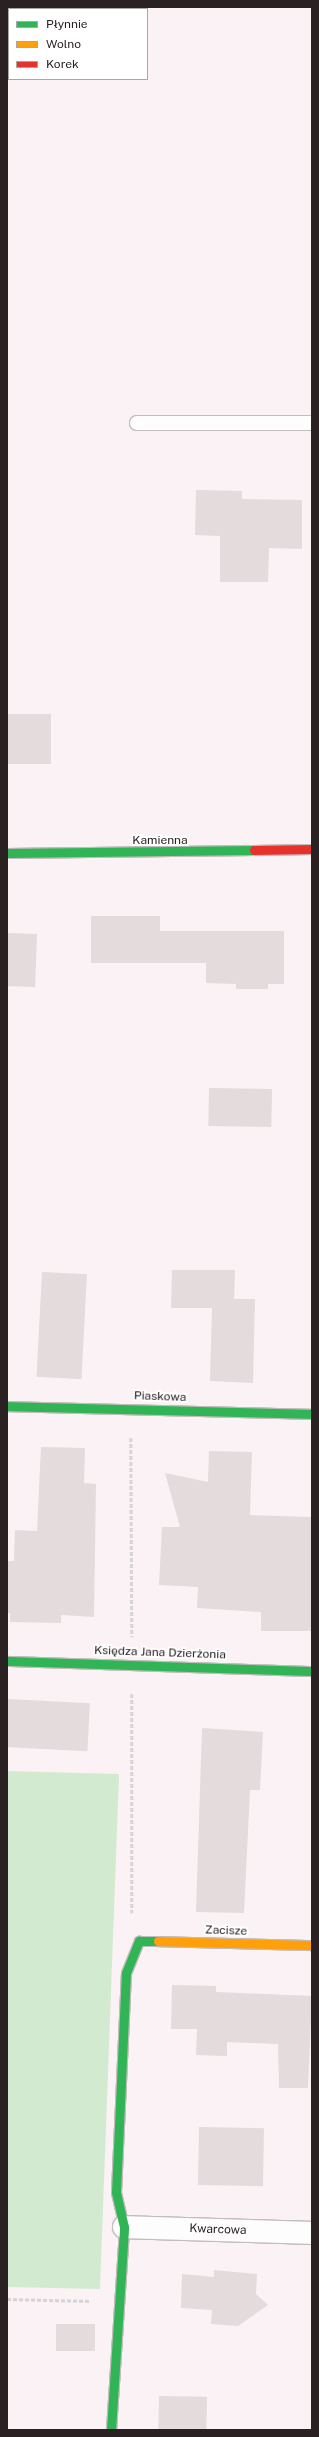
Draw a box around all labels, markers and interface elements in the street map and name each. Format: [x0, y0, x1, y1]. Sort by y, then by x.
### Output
legend [8, 8, 148, 80]
text: Płynnie [46, 17, 88, 31]
text: Wolno [46, 37, 81, 51]
text: Korek [46, 57, 79, 71]
street label: Kamienna [132, 834, 188, 848]
street label: Piaskowa [134, 1389, 186, 1405]
street label: Księdza Jana Dzierżonia [94, 1644, 226, 1662]
street label: Zacisze [205, 1923, 247, 1939]
street label: Kwarcowa [189, 2222, 247, 2238]

